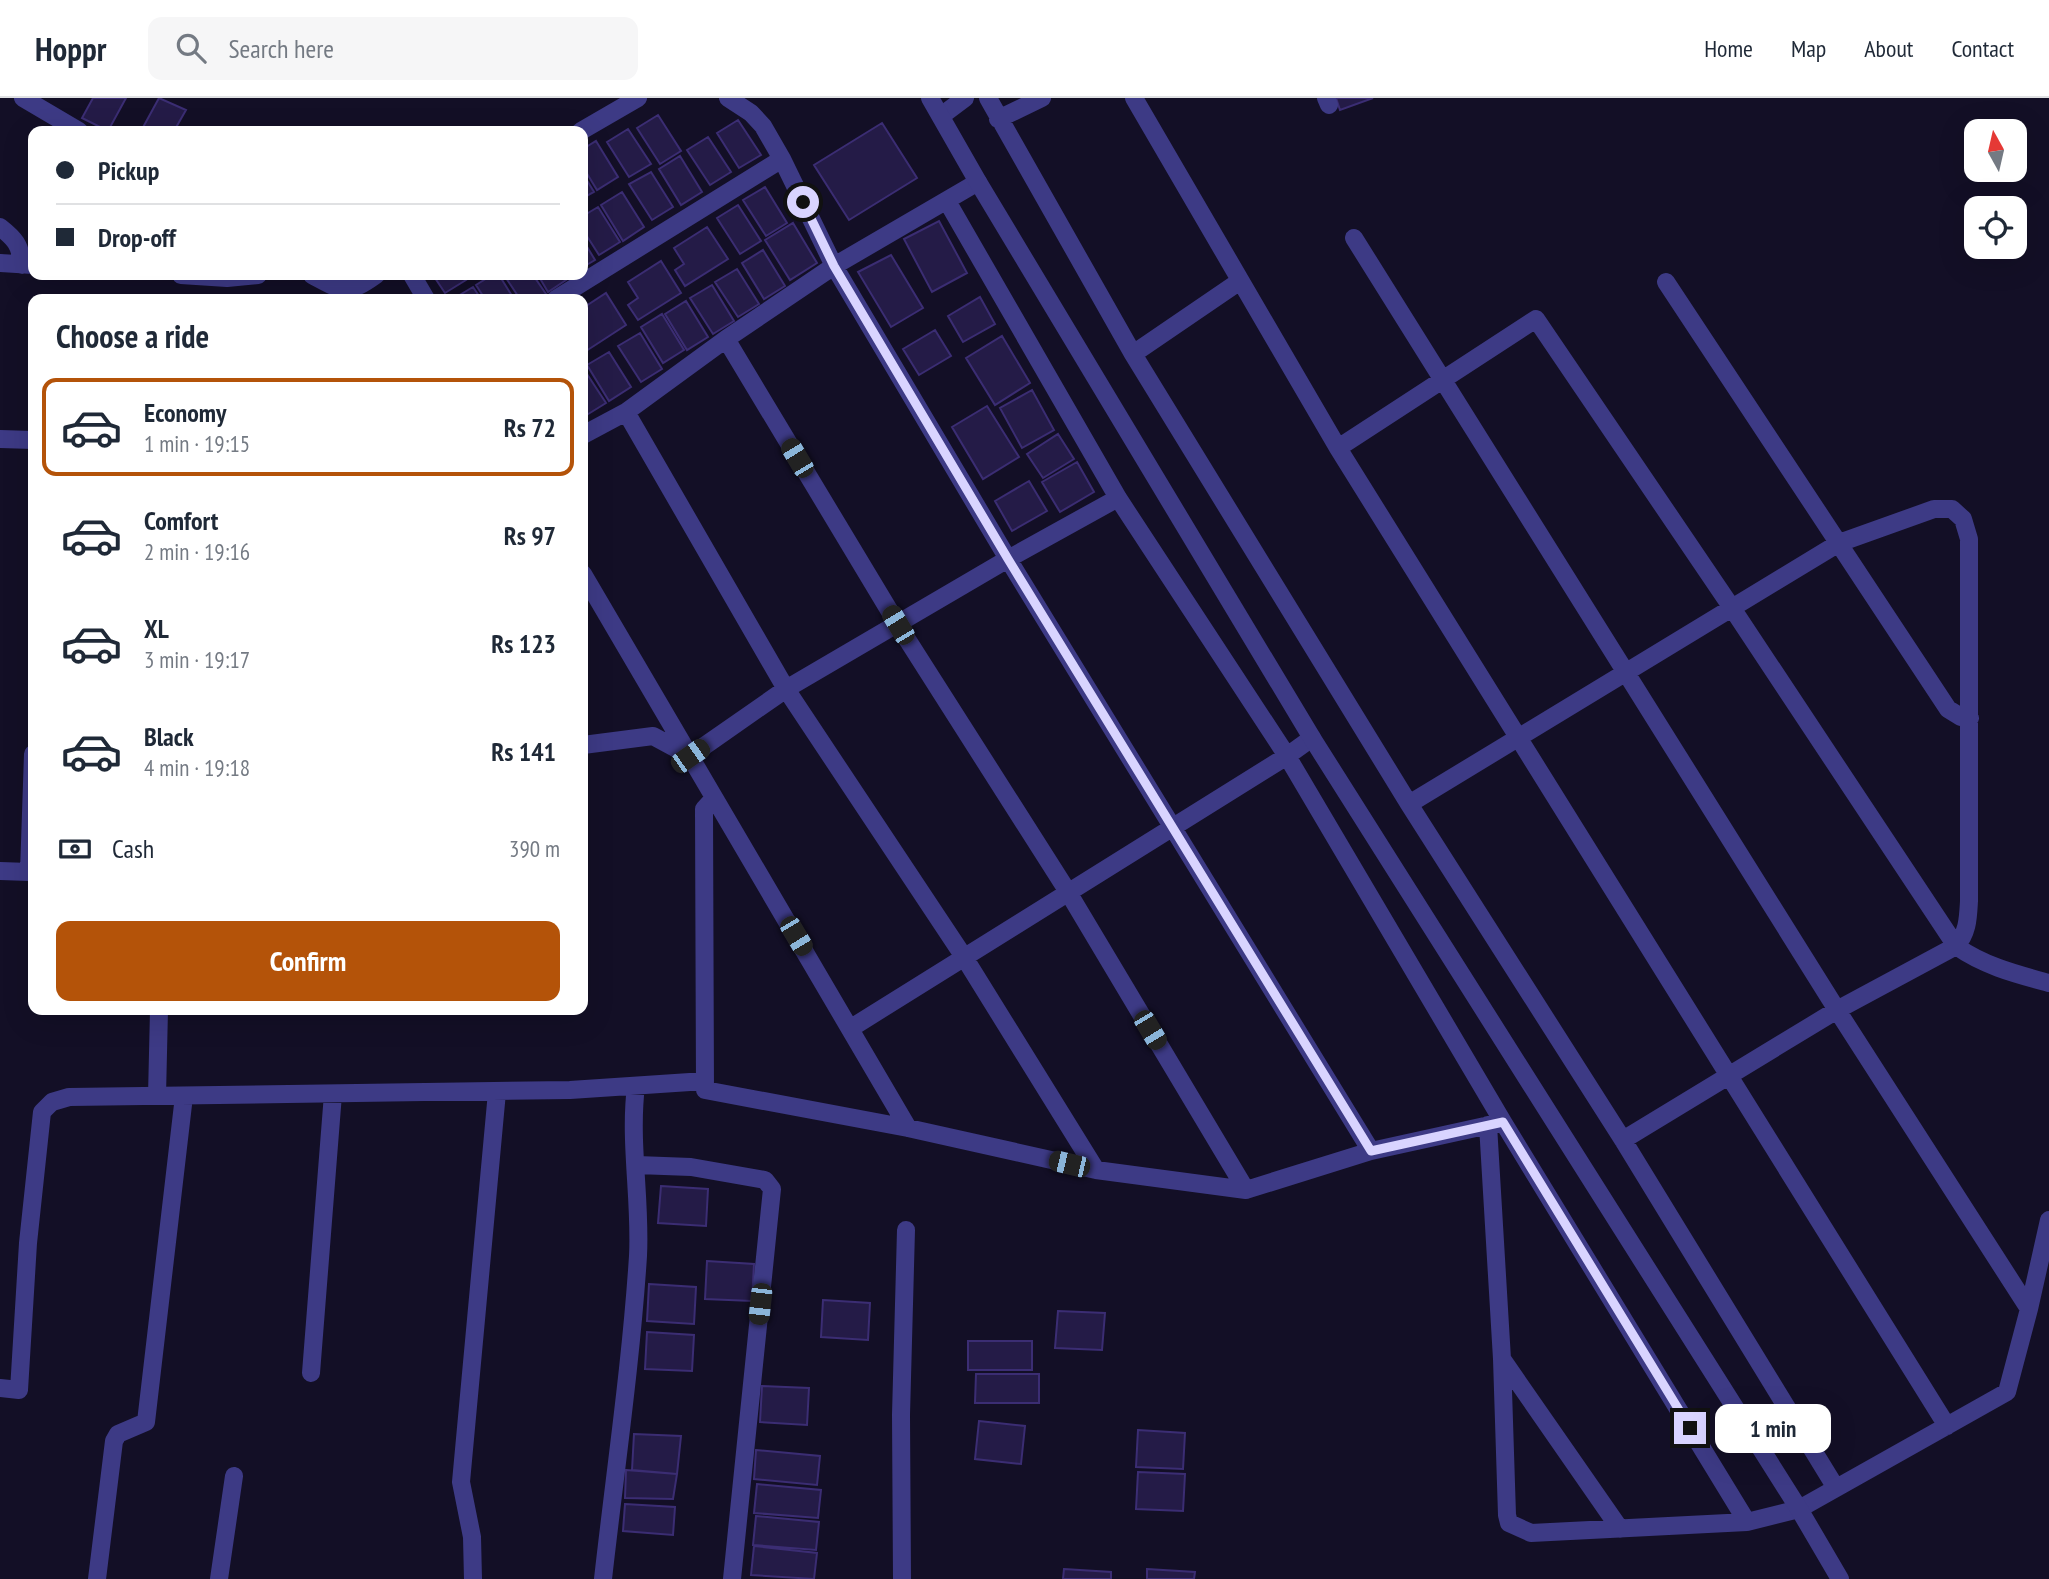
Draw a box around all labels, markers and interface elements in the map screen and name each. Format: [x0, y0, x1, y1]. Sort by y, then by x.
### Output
search box [148, 17, 638, 80]
text: Hoppr [35, 27, 106, 70]
icon: search [172, 29, 210, 67]
text: Search here [228, 32, 334, 65]
text: Home [1704, 33, 1753, 64]
text: Map [1791, 33, 1826, 64]
text: About [1864, 33, 1913, 64]
text: Contact [1951, 33, 2014, 64]
north arrow [1964, 119, 2026, 182]
map controls [1964, 119, 2027, 259]
text: Pickup [98, 154, 159, 187]
route start [787, 186, 819, 218]
button: locate [1964, 196, 2027, 259]
text: Drop-off [98, 221, 176, 254]
text: Choose a ride [56, 315, 209, 357]
icon: car [60, 396, 123, 459]
text: Economy [144, 396, 226, 429]
text: Rs 72 [504, 411, 556, 444]
text: 1 min · 19:15 [144, 429, 250, 458]
car [778, 435, 817, 481]
icon: car [60, 504, 123, 567]
text: Comfort [144, 504, 218, 537]
text: Rs 97 [504, 519, 556, 552]
text: 2 min · 19:16 [144, 537, 250, 566]
car [879, 602, 918, 648]
icon: car [60, 612, 123, 675]
text: XL [144, 612, 169, 645]
text: Rs 123 [491, 627, 556, 660]
text: 3 min · 19:17 [144, 645, 250, 674]
icon: car [60, 720, 123, 783]
text: Black [144, 720, 194, 753]
text: Rs 141 [491, 735, 556, 768]
car [667, 735, 714, 777]
text: 4 min · 19:18 [144, 753, 250, 782]
icon: cash [56, 830, 94, 868]
text: Cash [112, 832, 154, 865]
text: 390 m [509, 834, 560, 863]
car [777, 913, 816, 959]
button: Confirm [56, 921, 560, 1001]
car [1131, 1007, 1170, 1053]
car [1047, 1149, 1092, 1179]
car [748, 1282, 773, 1326]
callout: 1 min [1714, 1404, 1830, 1452]
route end [1674, 1412, 1706, 1444]
text: 1 min [1750, 1414, 1796, 1443]

